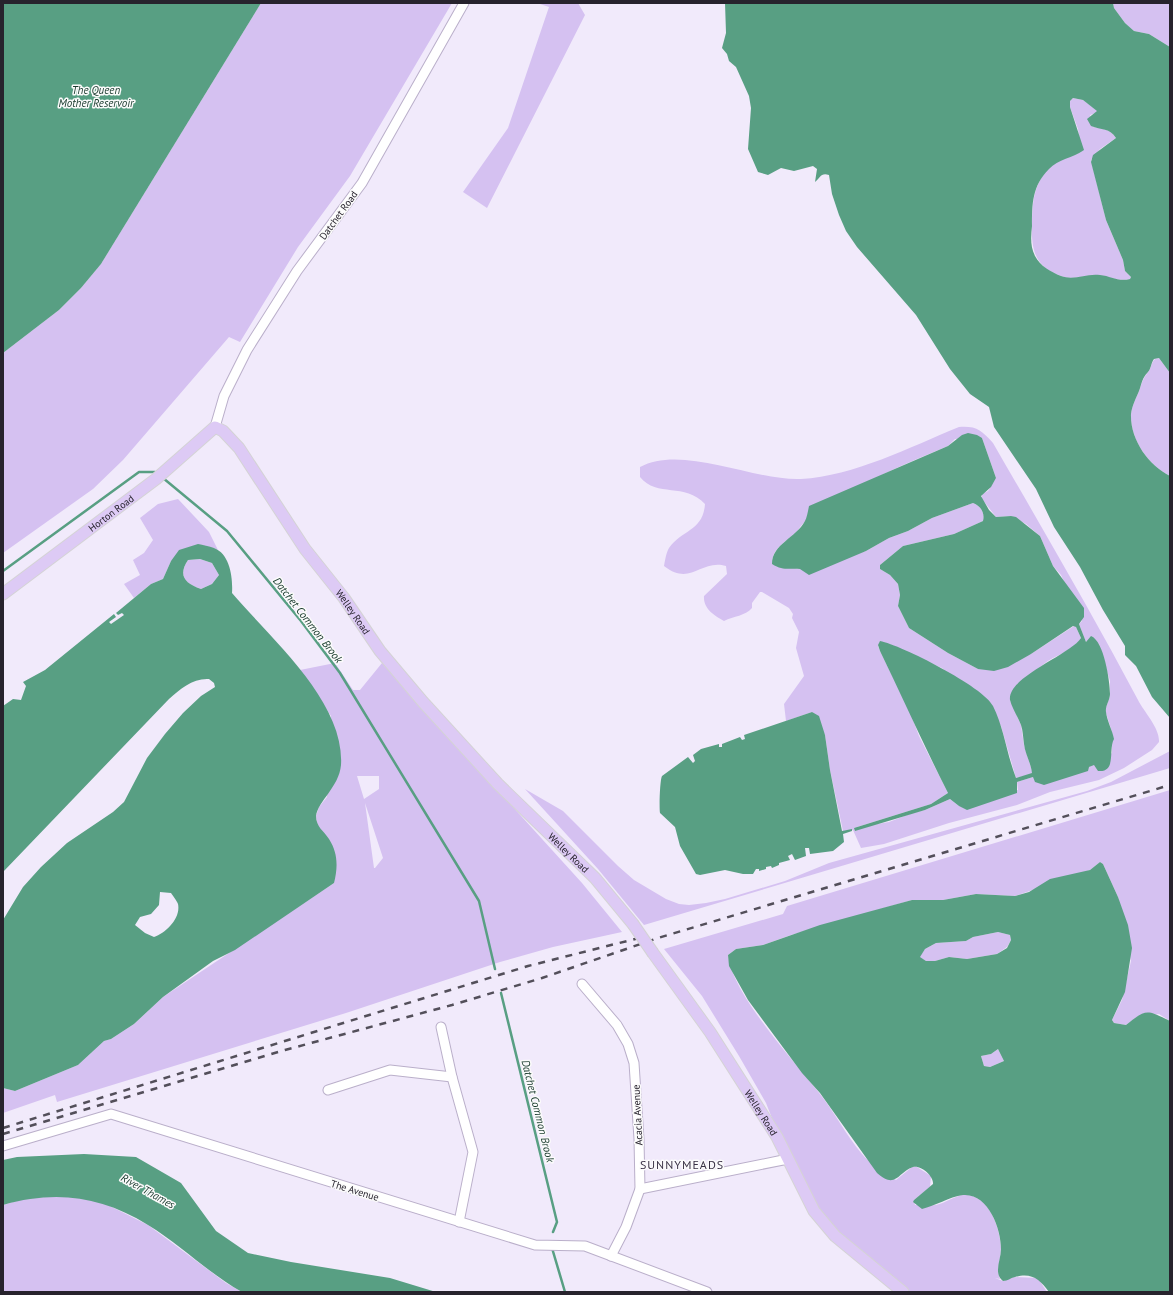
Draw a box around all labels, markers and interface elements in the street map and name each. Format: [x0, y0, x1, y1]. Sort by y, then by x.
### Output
water label: The Queen Mother Reservoir [58, 83, 135, 110]
street label: Datchet Road [316, 188, 360, 242]
street label: Horton Road [86, 492, 137, 535]
water label: Datchet Common Brook [270, 574, 347, 667]
street label: Welley Road [333, 587, 373, 637]
street label: Welley Road [545, 830, 592, 876]
water label: Datchet Common Brook [518, 1058, 558, 1165]
street label: Acacia Avenue [629, 1084, 646, 1146]
street label: Welley Road [742, 1087, 780, 1138]
district label: SUNNYMEADS [640, 1157, 724, 1172]
water label: River Thames [118, 1170, 178, 1212]
street label: The Avenue [329, 1177, 381, 1204]

